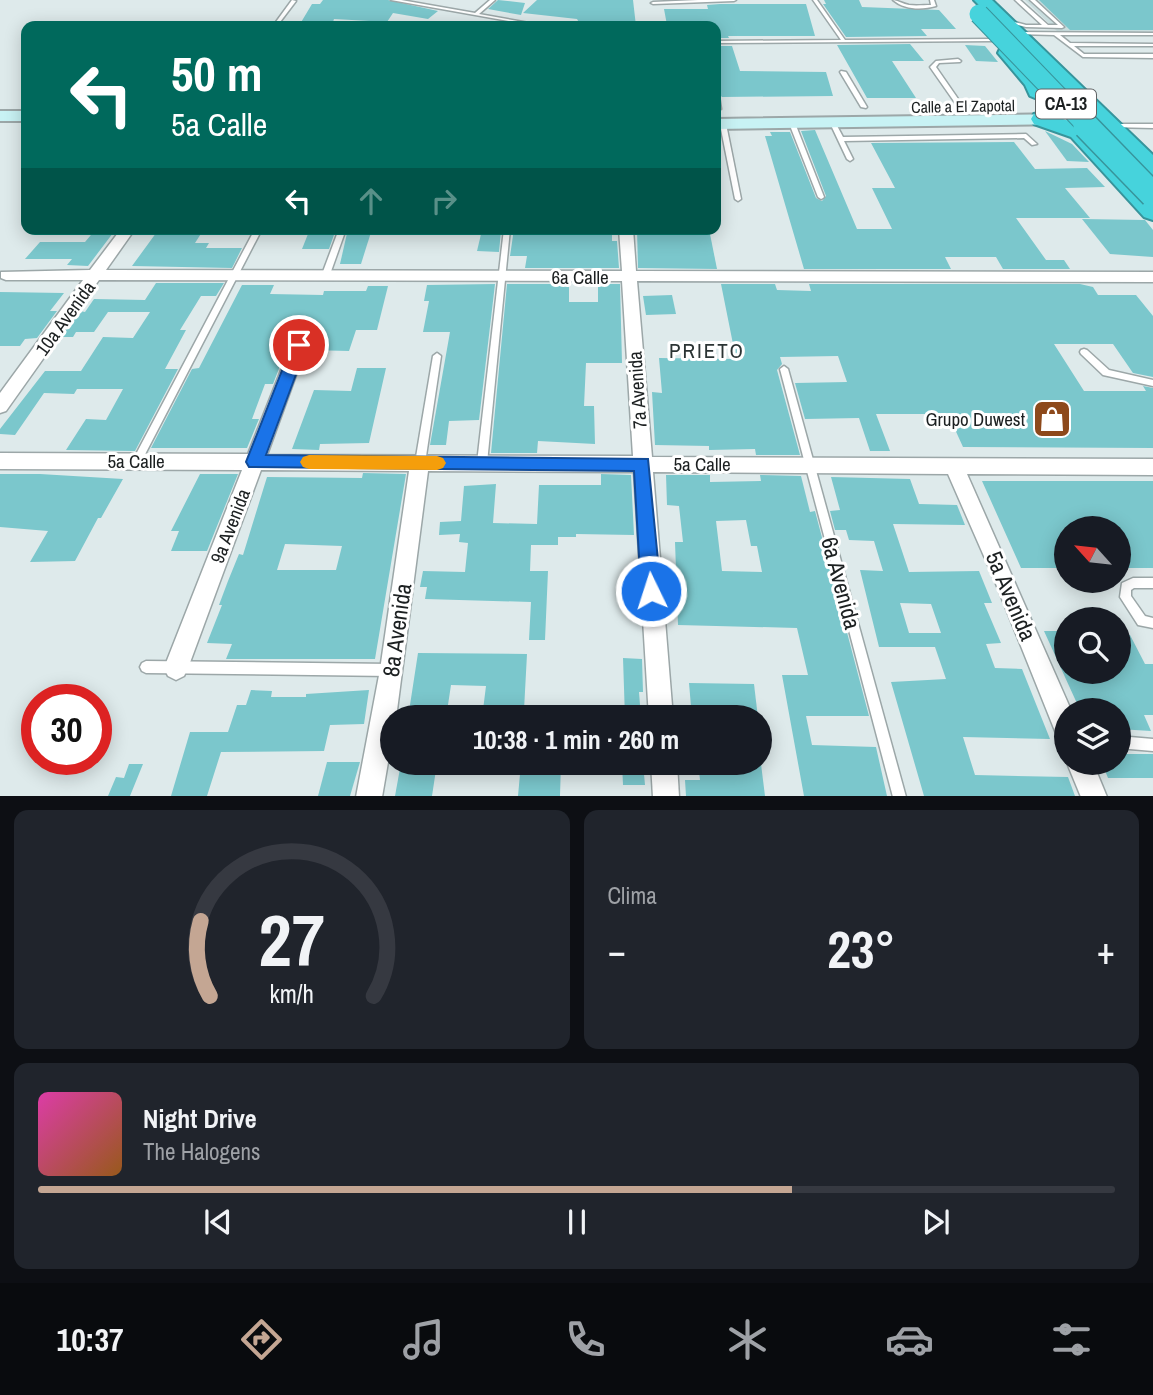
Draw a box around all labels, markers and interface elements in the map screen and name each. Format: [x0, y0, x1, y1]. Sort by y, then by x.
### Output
text: 50 m [171, 40, 263, 106]
icon: left [56, 49, 147, 140]
road number: CA-13 [1036, 90, 1096, 119]
street label: Calle a El Zapotal [911, 94, 1015, 118]
text: 5a Calle [171, 103, 267, 146]
icon: left [279, 182, 317, 220]
icon: ahead [352, 182, 390, 220]
icon: right [425, 182, 463, 220]
street label: 6a Calle [551, 264, 609, 290]
street label: 10a Avenida [29, 275, 101, 361]
pin [269, 315, 329, 375]
icon: arrive [280, 326, 318, 364]
district label: PRIETO [669, 336, 745, 365]
street label: 7a Avenida [621, 350, 653, 430]
shop icon: Grupo Duwest [1031, 398, 1073, 440]
place label: Grupo Duwest [925, 406, 1026, 432]
street label: 5a Calle [107, 448, 165, 474]
street label: 5a Calle [673, 451, 731, 477]
street label: 9a Avenida [204, 485, 256, 567]
north arrow [1054, 516, 1130, 593]
map controls [1054, 516, 1131, 775]
street label: 6a Avenida [814, 533, 869, 633]
street label: 5a Avenida [979, 546, 1044, 646]
position arrow [614, 554, 688, 628]
street label: 8a Avenida [375, 581, 418, 679]
button: search [1054, 607, 1131, 684]
speed limit sign: 30 [21, 684, 112, 775]
button: layers [1054, 698, 1131, 775]
text: 10:38 · 1 min · 260 m [473, 722, 679, 757]
text: Clima [608, 880, 657, 911]
text: 27 [259, 891, 325, 989]
text: 23° [827, 914, 895, 984]
text: − [608, 925, 626, 976]
text: + [1097, 925, 1115, 976]
text: km/h [270, 976, 314, 1010]
text: Night Drive [143, 1101, 257, 1136]
text: The Halogens [143, 1136, 260, 1167]
icon: previous [199, 1203, 237, 1241]
icon: pause [558, 1203, 596, 1241]
icon: next [917, 1203, 955, 1241]
icon: directions [237, 1315, 286, 1364]
icon: music [399, 1315, 448, 1364]
icon: phone [561, 1315, 610, 1364]
icon: climate [723, 1315, 772, 1364]
icon: car [885, 1315, 934, 1364]
icon: filters [1047, 1315, 1096, 1364]
text: 10:37 [57, 1318, 124, 1361]

